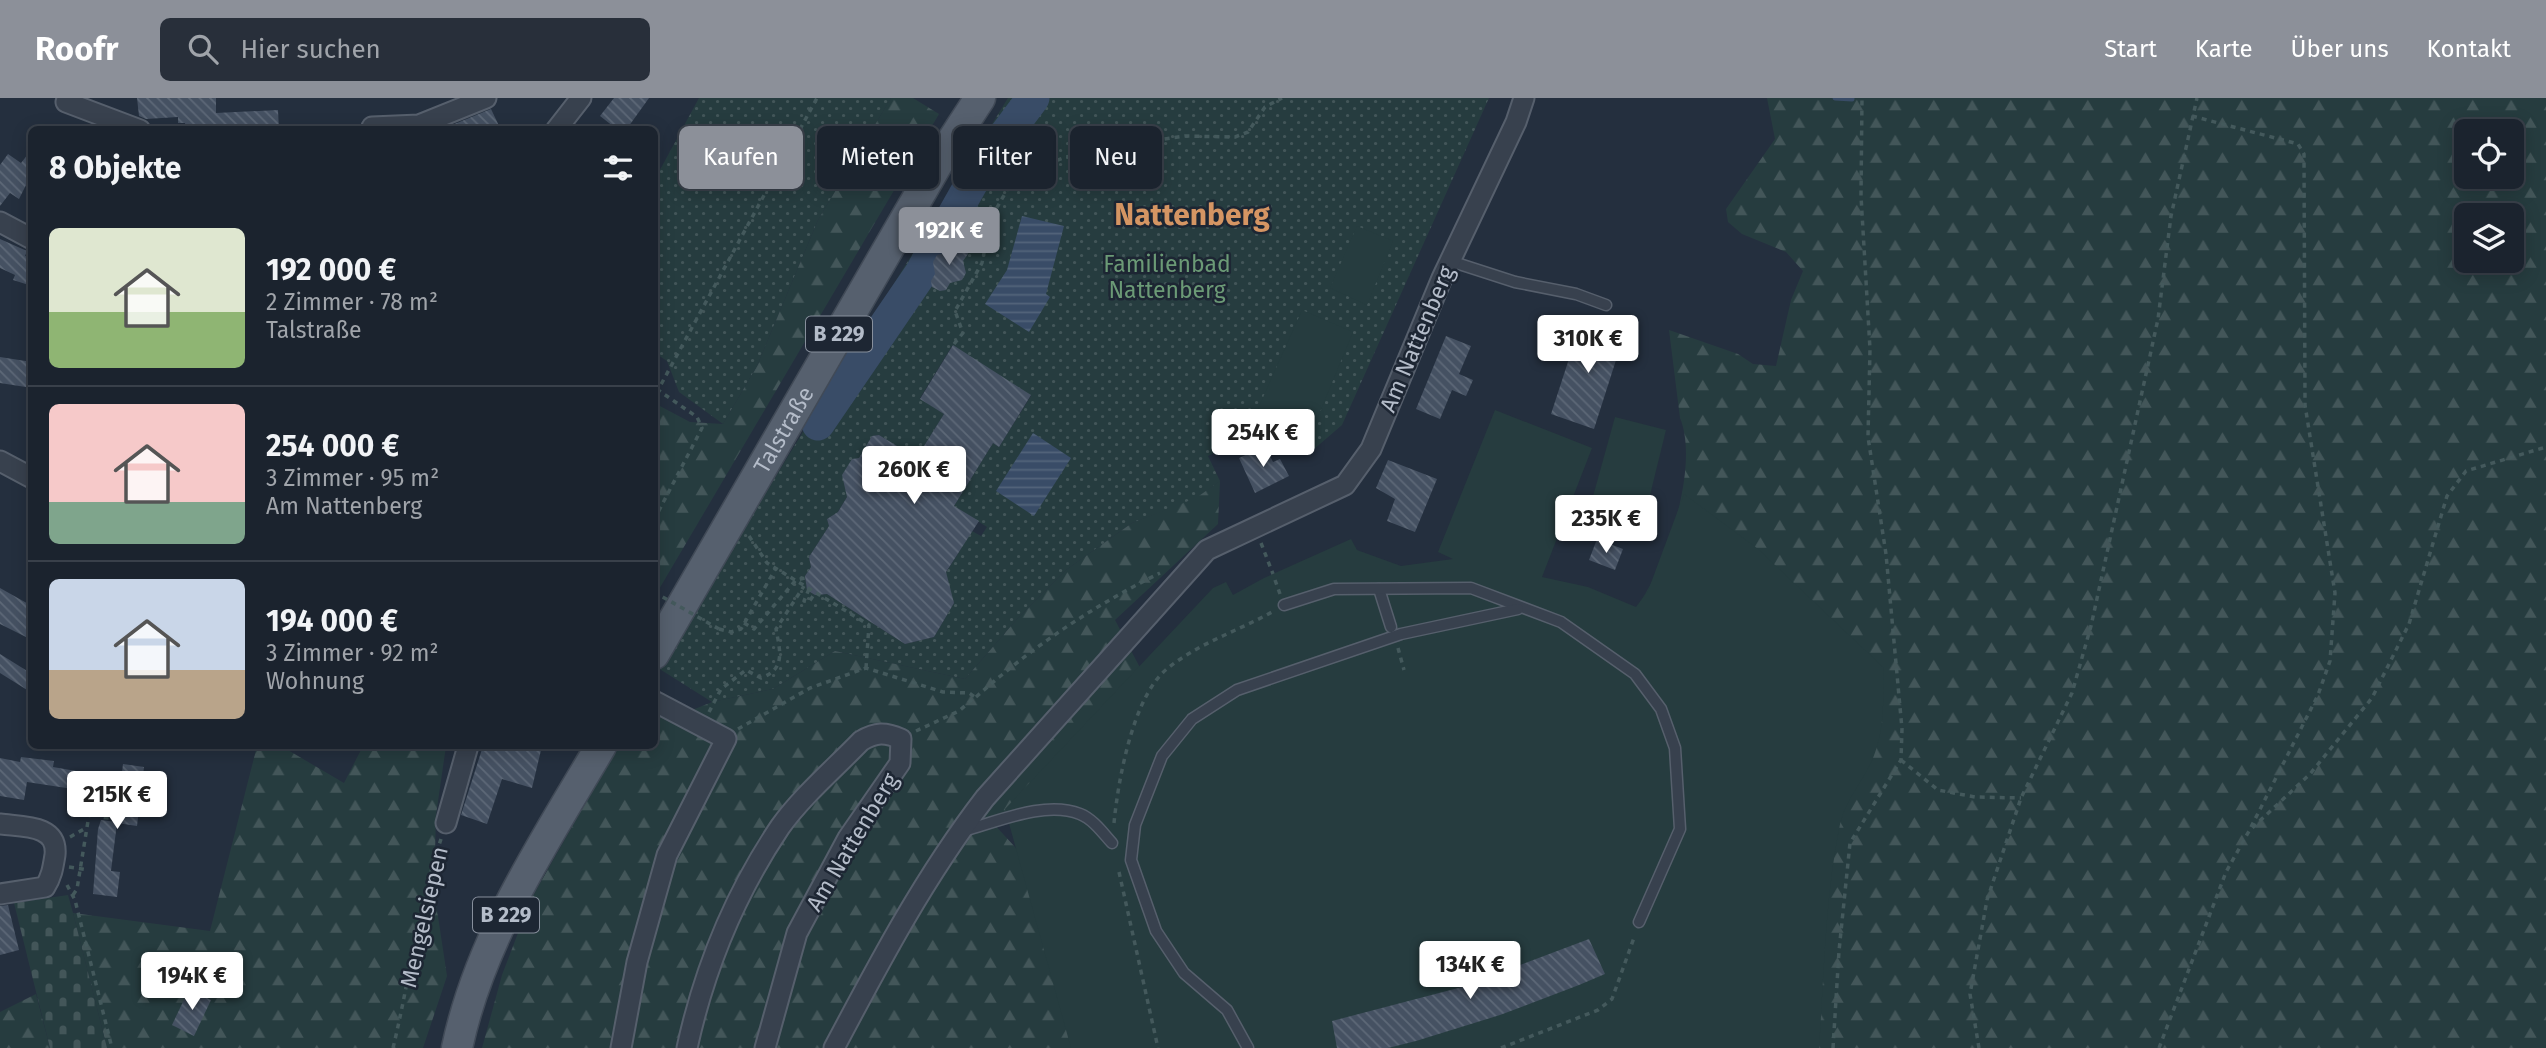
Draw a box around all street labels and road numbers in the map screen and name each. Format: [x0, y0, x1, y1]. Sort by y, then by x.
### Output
street label: Am Nattenberg [1374, 262, 1460, 416]
road number: B 229 [806, 316, 872, 352]
street label: Talstraße [748, 381, 820, 478]
street label: Am Nattenberg [800, 768, 904, 916]
street label: Mengelsiepen [394, 844, 454, 990]
road number: B 229 [473, 898, 539, 932]

